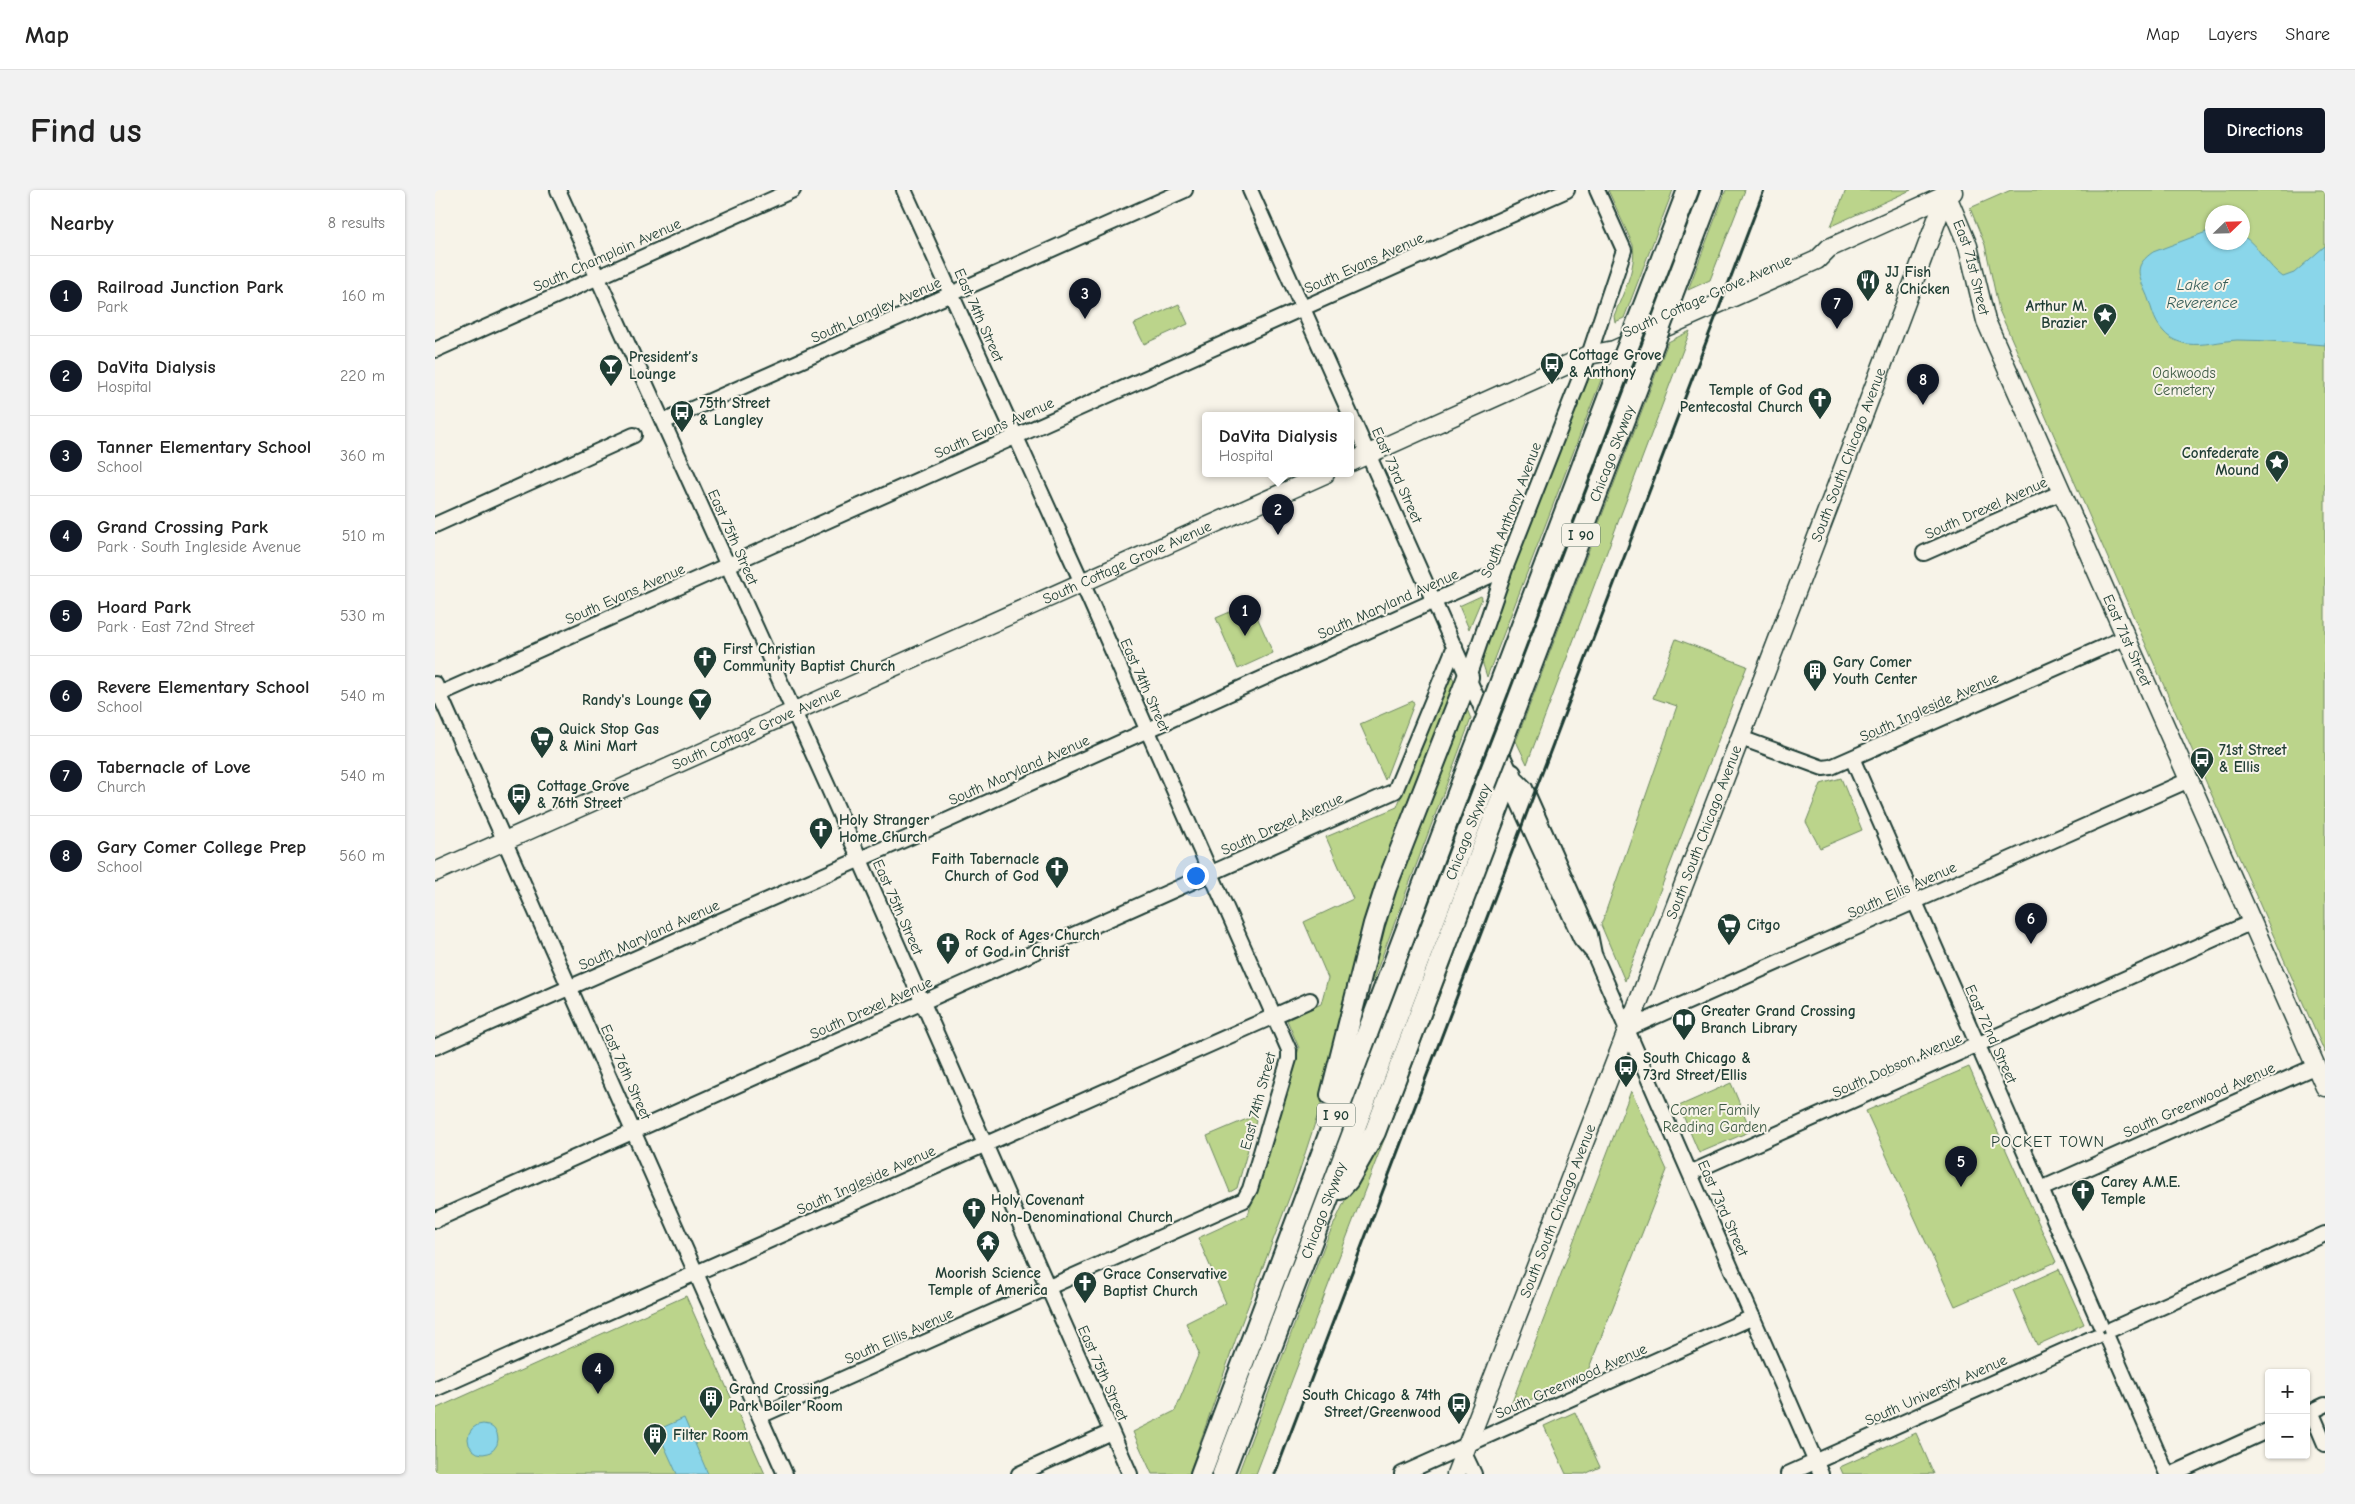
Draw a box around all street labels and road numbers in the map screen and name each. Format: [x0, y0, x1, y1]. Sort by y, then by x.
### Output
street label: South Champlain Avenue [530, 214, 684, 296]
street label: East 71st Street [1949, 217, 1993, 317]
street label: South Evans Avenue [1301, 228, 1427, 297]
street label: South Cottage Grove Avenue [1620, 250, 1795, 341]
street label: East 74th Street [950, 265, 1008, 365]
street label: South Langley Avenue [808, 273, 944, 347]
street label: South South Chicago Avenue [1807, 365, 1890, 544]
street label: South Evans Avenue [931, 393, 1057, 462]
street label: Chicago Skyway [1585, 402, 1639, 504]
street label: East 73rd Street [1368, 424, 1426, 526]
street label: South Anthony Avenue [1477, 439, 1545, 581]
street label: South Drexel Avenue [1922, 473, 2050, 543]
street label: East 75th Street [704, 487, 762, 588]
street label: South Cottage Grove Avenue [1040, 517, 1215, 608]
road number: I 90 [1562, 524, 1600, 546]
street label: South Evans Avenue [562, 559, 688, 628]
street label: South Maryland Avenue [1315, 565, 1462, 643]
street label: East 71st Street [2099, 592, 2156, 690]
street label: East 74th Street [1116, 635, 1174, 735]
street label: South Ingleside Avenue [1857, 668, 2002, 746]
street label: South Cottage Grove Avenue [669, 683, 844, 774]
street label: South Maryland Avenue [946, 731, 1093, 809]
street label: South South Chicago Avenue [1662, 742, 1746, 922]
street label: Chicago Skyway [1441, 781, 1495, 883]
street label: South Drexel Avenue [1218, 789, 1346, 859]
street label: East 75th Street [869, 857, 927, 958]
street label: South Ellis Avenue [1845, 858, 1960, 922]
street label: South Maryland Avenue [576, 896, 723, 974]
street label: South Drexel Avenue [807, 973, 935, 1043]
street label: East 72nd Street [1961, 982, 2021, 1087]
street label: East 76th Street [597, 1022, 655, 1123]
street label: South Dobson Avenue [1830, 1028, 1965, 1102]
street label: East 74th Street [1236, 1050, 1280, 1152]
street label: South Greenwood Avenue [2120, 1058, 2278, 1142]
road number: I 90 [1317, 1104, 1355, 1126]
street label: South South Chicago Avenue [1516, 1121, 1600, 1300]
street label: South Ingleside Avenue [794, 1141, 939, 1219]
street label: East 73rd Street [1694, 1157, 1752, 1259]
street label: Chicago Skyway [1297, 1159, 1350, 1261]
street label: South Ellis Avenue [842, 1304, 957, 1368]
street label: East 75th Street [1074, 1323, 1132, 1424]
street label: South Greenwood Avenue [1492, 1339, 1650, 1423]
street label: South University Avenue [1862, 1350, 2010, 1430]

